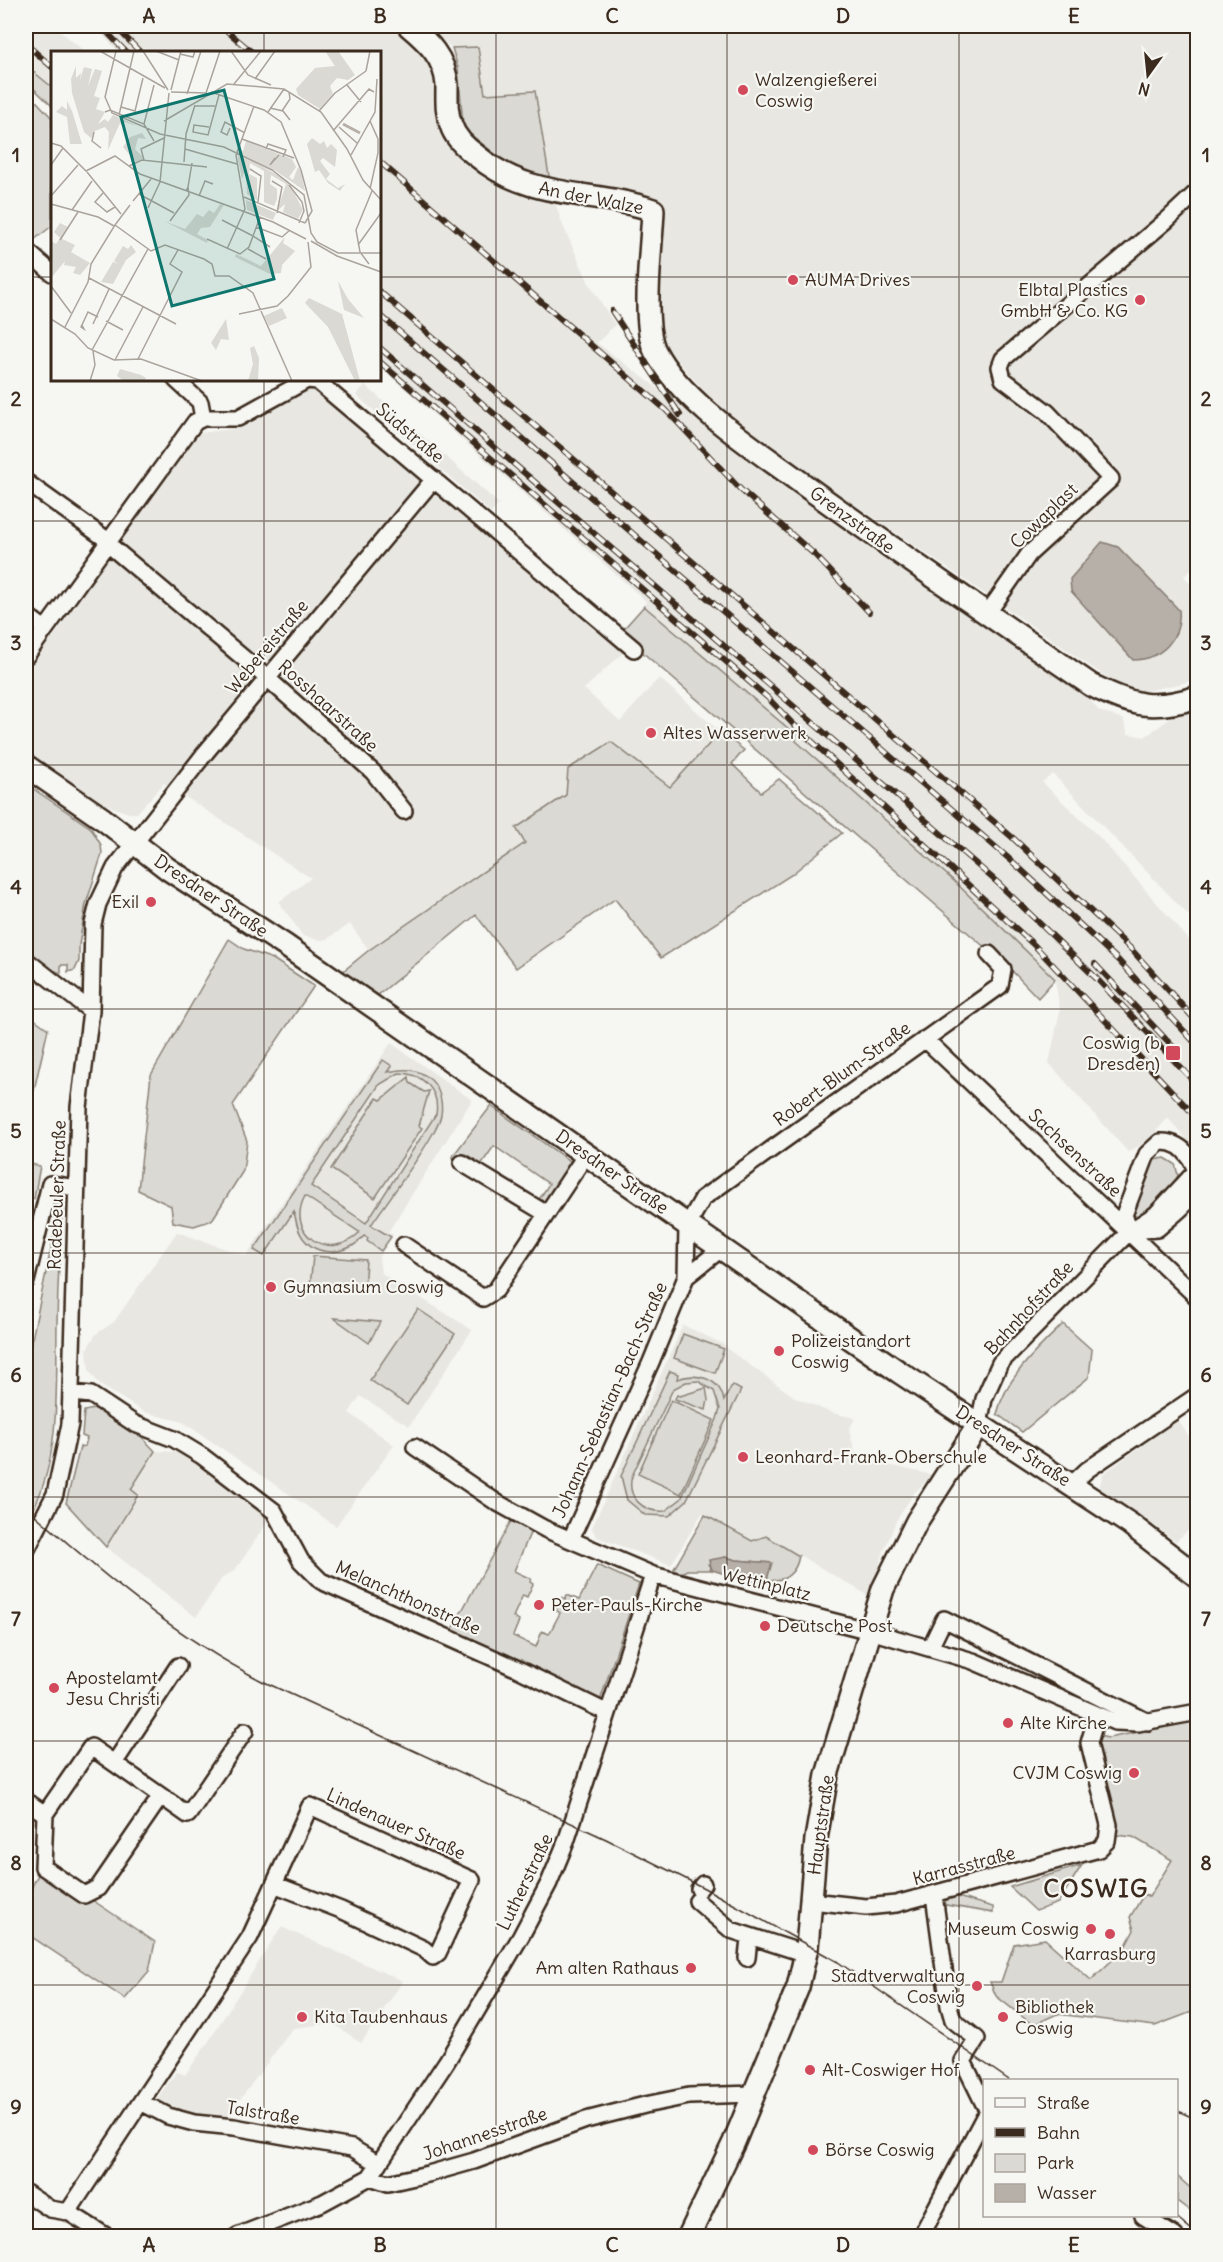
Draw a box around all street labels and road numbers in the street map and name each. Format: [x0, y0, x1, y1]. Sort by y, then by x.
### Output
street label: An der Walze [537, 176, 645, 219]
street label: Südstraße [371, 397, 449, 468]
street label: Cowaplast [1005, 478, 1082, 553]
street label: Grenzstraße [805, 481, 899, 558]
street label: Webereistraße [220, 595, 313, 699]
street label: Rosshaarstraße [273, 655, 383, 757]
street label: Dresdner Straße [150, 849, 273, 942]
street label: Robert-Blum-Straße [769, 1016, 915, 1131]
street label: Sachsenstraße [1024, 1104, 1127, 1202]
street label: Radebeuler Straße [42, 1120, 71, 1270]
street label: Dresdner Straße [551, 1124, 673, 1219]
street label: Bahnhofstraße [979, 1256, 1078, 1360]
street label: Johann-Sebastian-Bach-Straße [547, 1278, 672, 1521]
street label: Dresdner Straße [951, 1400, 1075, 1491]
street label: Melanchthonstraße [332, 1555, 484, 1640]
street label: Wettinplatz [719, 1561, 814, 1606]
street label: Hauptstraße [802, 1773, 839, 1877]
street label: Lindenauer Straße [323, 1783, 469, 1864]
street label: Lutherstraße [491, 1830, 558, 1934]
street label: Karrasstraße [910, 1841, 1018, 1890]
street label: Talstraße [225, 2095, 301, 2130]
street label: Johannesstraße [420, 2102, 550, 2166]

